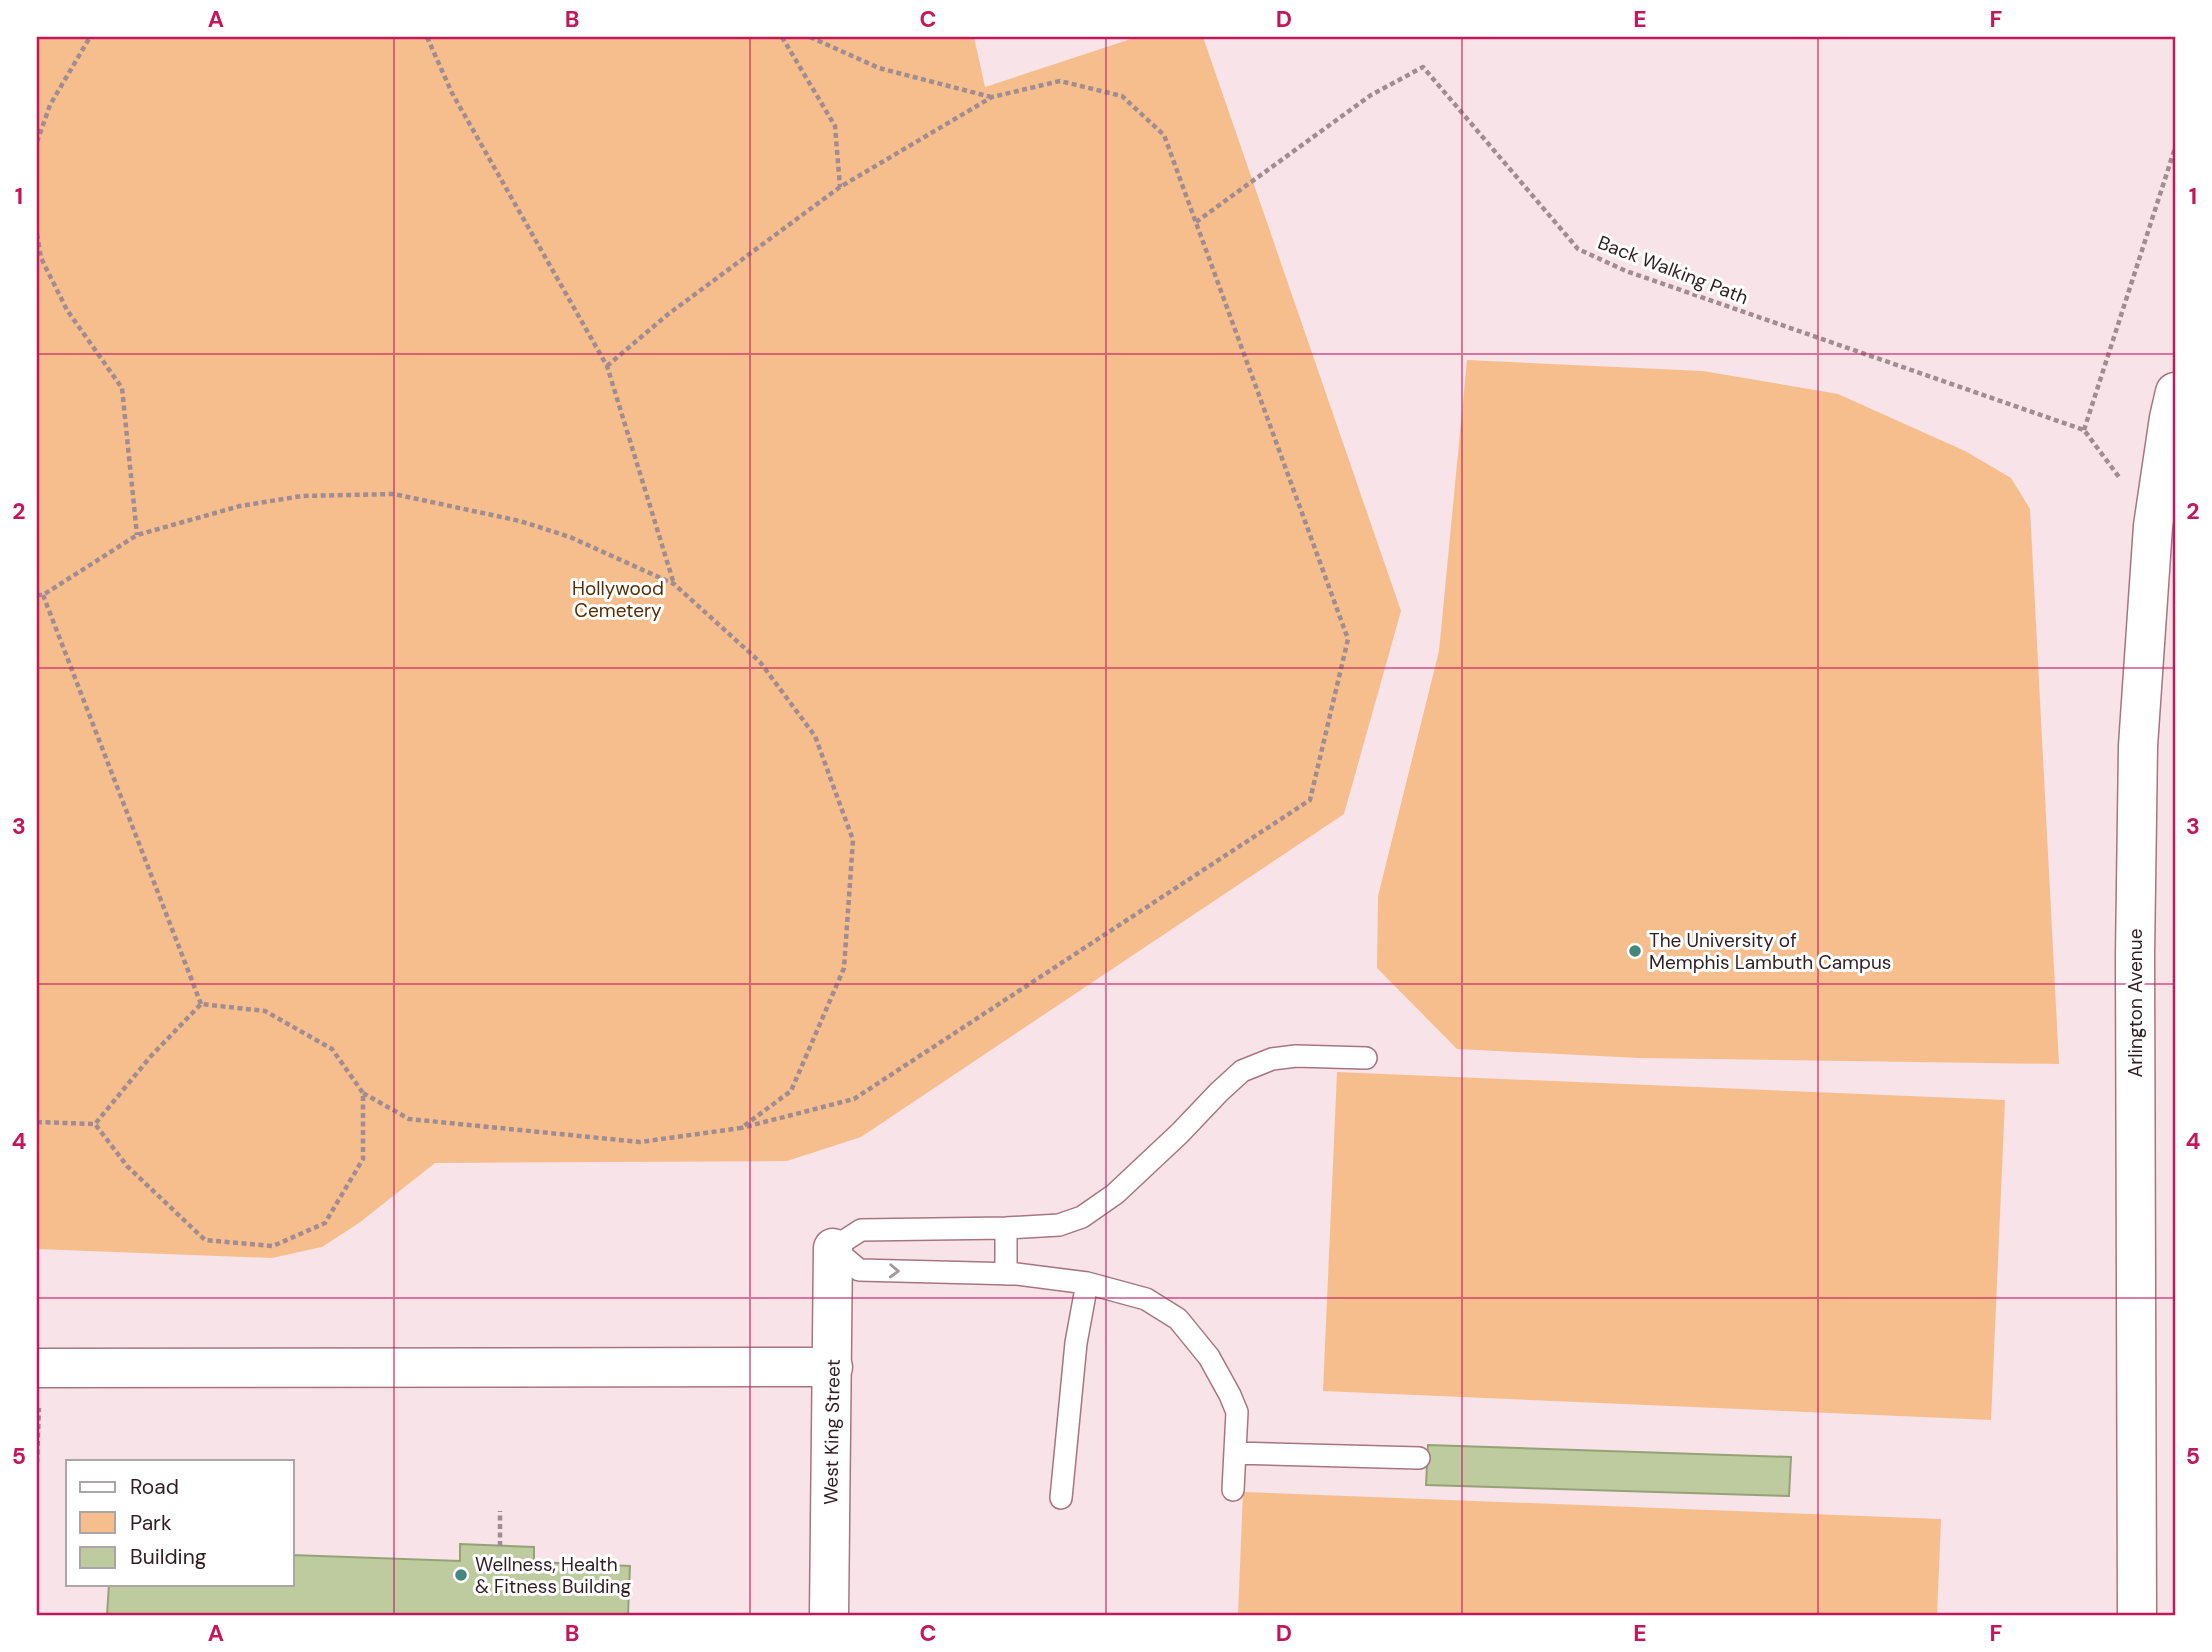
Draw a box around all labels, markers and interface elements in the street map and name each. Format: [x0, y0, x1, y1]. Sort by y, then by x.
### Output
text: A [208, 4, 224, 34]
text: B [565, 4, 579, 34]
text: C [920, 4, 936, 34]
text: D [1276, 4, 1292, 34]
text: E [1633, 4, 1647, 34]
text: F [1990, 4, 2003, 34]
text: 1 [15, 181, 23, 211]
text: 1 [2189, 181, 2197, 211]
street label: Back Walking Path [1594, 230, 1752, 310]
text: 2 [12, 496, 26, 526]
text: 2 [2186, 496, 2200, 526]
park label: Hollywood Cemetery [572, 576, 664, 623]
text: 3 [12, 811, 26, 841]
text: 3 [2186, 811, 2200, 841]
place label: The University of Memphis Lambuth Campus [1649, 928, 1891, 975]
street label: Arlington Avenue [2123, 929, 2148, 1077]
marker: The University of Memphis Lambuth Campus [1627, 943, 1643, 959]
text: 4 [12, 1126, 27, 1156]
text: 4 [2186, 1126, 2201, 1156]
one-way arrow [888, 1263, 899, 1278]
street label: West King Street [818, 1359, 846, 1505]
text: 5 [12, 1441, 26, 1471]
text: 5 [2186, 1441, 2200, 1471]
legend [66, 1460, 294, 1586]
text: Road [130, 1473, 179, 1501]
text: Park [130, 1509, 172, 1537]
text: Building [130, 1543, 207, 1571]
place label: Wellness, Health & Fitness Building [475, 1552, 632, 1599]
marker: Wellness, Health & Fitness Building [453, 1567, 469, 1583]
text: A [208, 1618, 224, 1648]
text: B [565, 1618, 579, 1648]
text: C [920, 1618, 936, 1648]
text: D [1276, 1618, 1292, 1648]
text: E [1633, 1618, 1647, 1648]
text: F [1990, 1618, 2003, 1648]

